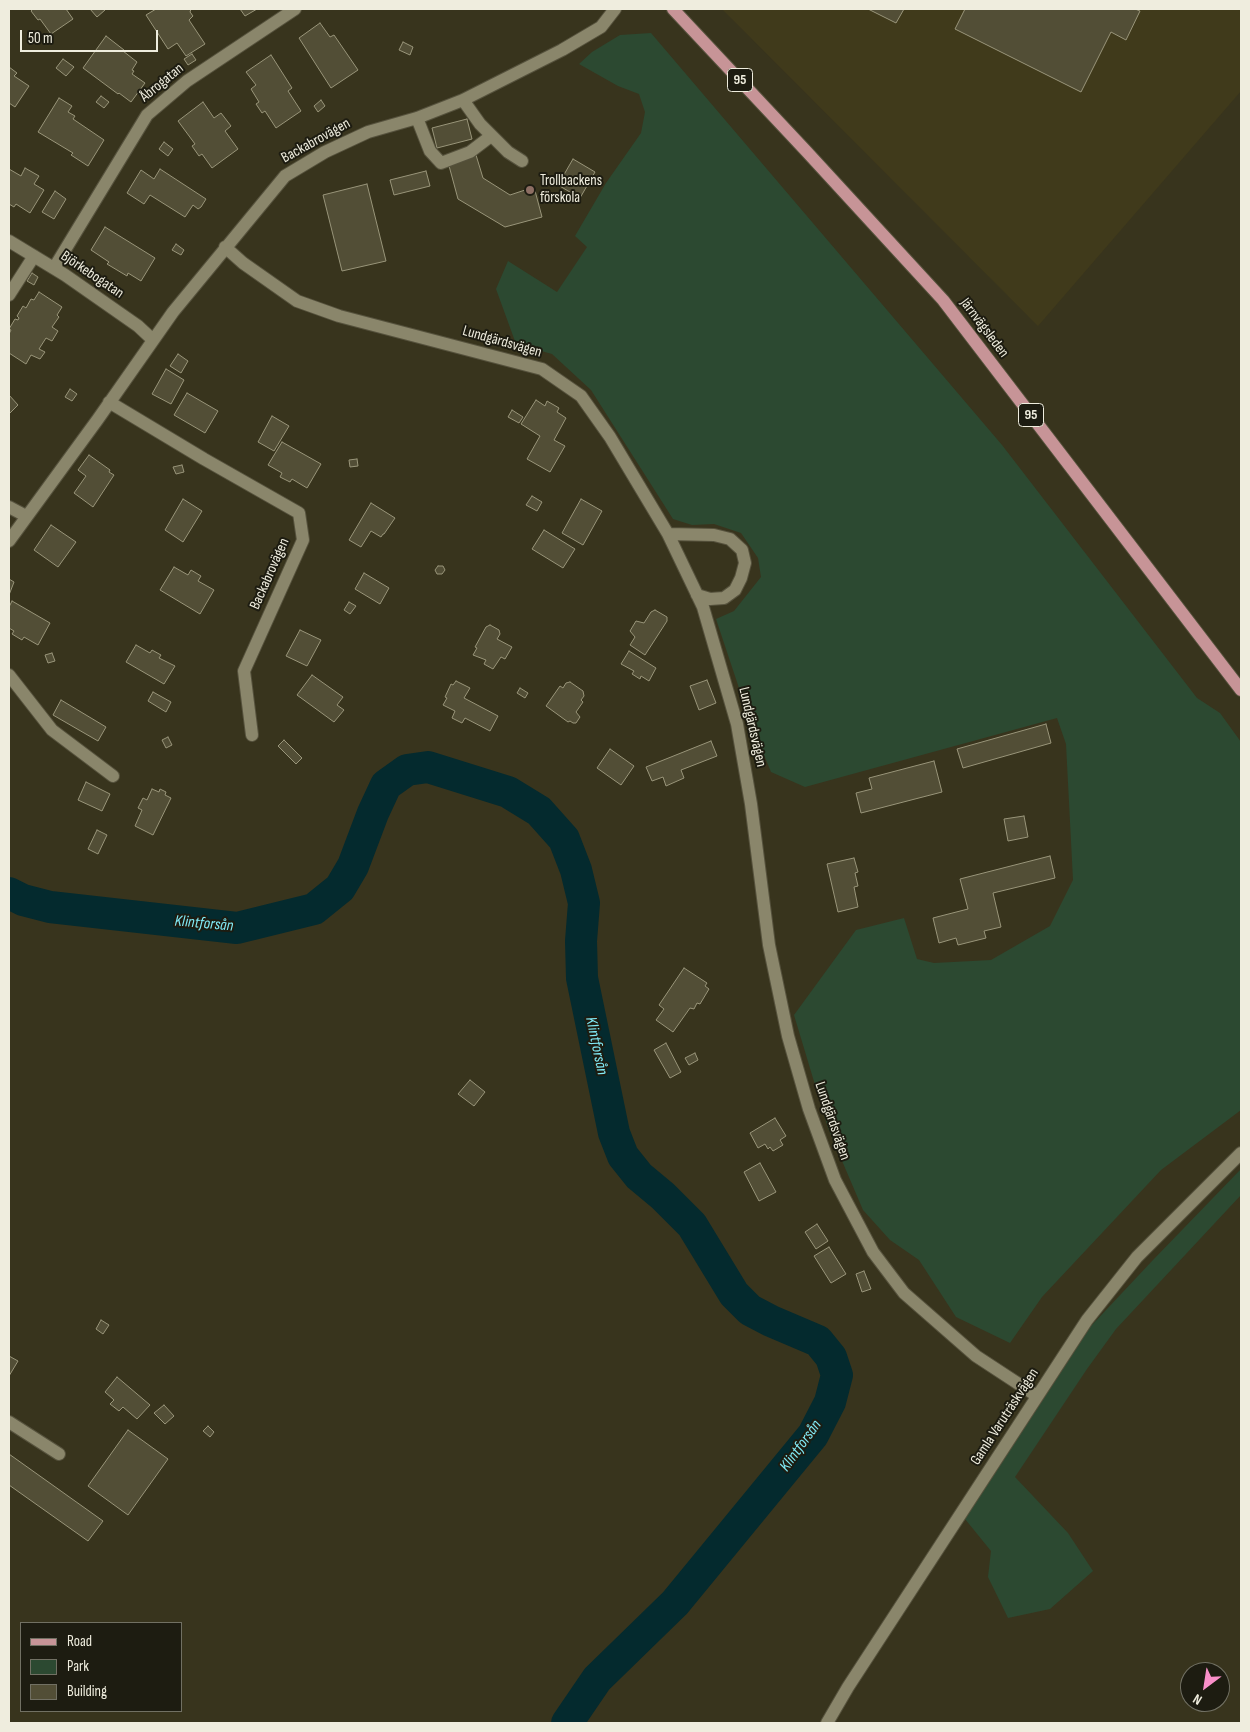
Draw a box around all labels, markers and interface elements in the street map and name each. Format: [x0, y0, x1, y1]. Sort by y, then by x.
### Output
scale bar [22, 20, 160, 52]
text: 50 m [28, 29, 53, 48]
street label: Åbrogatan [136, 60, 188, 106]
road number: 95 [728, 68, 752, 92]
street label: Backabrovägen [278, 115, 354, 167]
place label: Trollbackens förskola [540, 172, 602, 207]
marker: Trollbackens förskola [524, 184, 536, 196]
street label: Björkebogatan [57, 247, 127, 303]
street label: Järnvägsleden [956, 295, 1012, 361]
street label: Lundgärdsvägen [460, 322, 544, 362]
road number: 95 [1018, 404, 1044, 426]
street label: Backabrovägen [246, 536, 294, 612]
street label: Lundgärdsvägen [734, 685, 770, 769]
water label: Klintforsån [174, 912, 234, 936]
water label: Klintforsån [580, 1015, 612, 1077]
street label: Lundgärdsvägen [810, 1080, 854, 1162]
street label: Gamla Varuträskvägen [967, 1365, 1043, 1469]
water label: Klintforsån [776, 1417, 826, 1475]
legend [20, 1622, 182, 1712]
text: Road [67, 1632, 92, 1651]
text: Park [67, 1657, 89, 1676]
north arrow [1180, 1662, 1230, 1712]
text: Building [67, 1682, 107, 1701]
text: N [1190, 1690, 1205, 1709]

